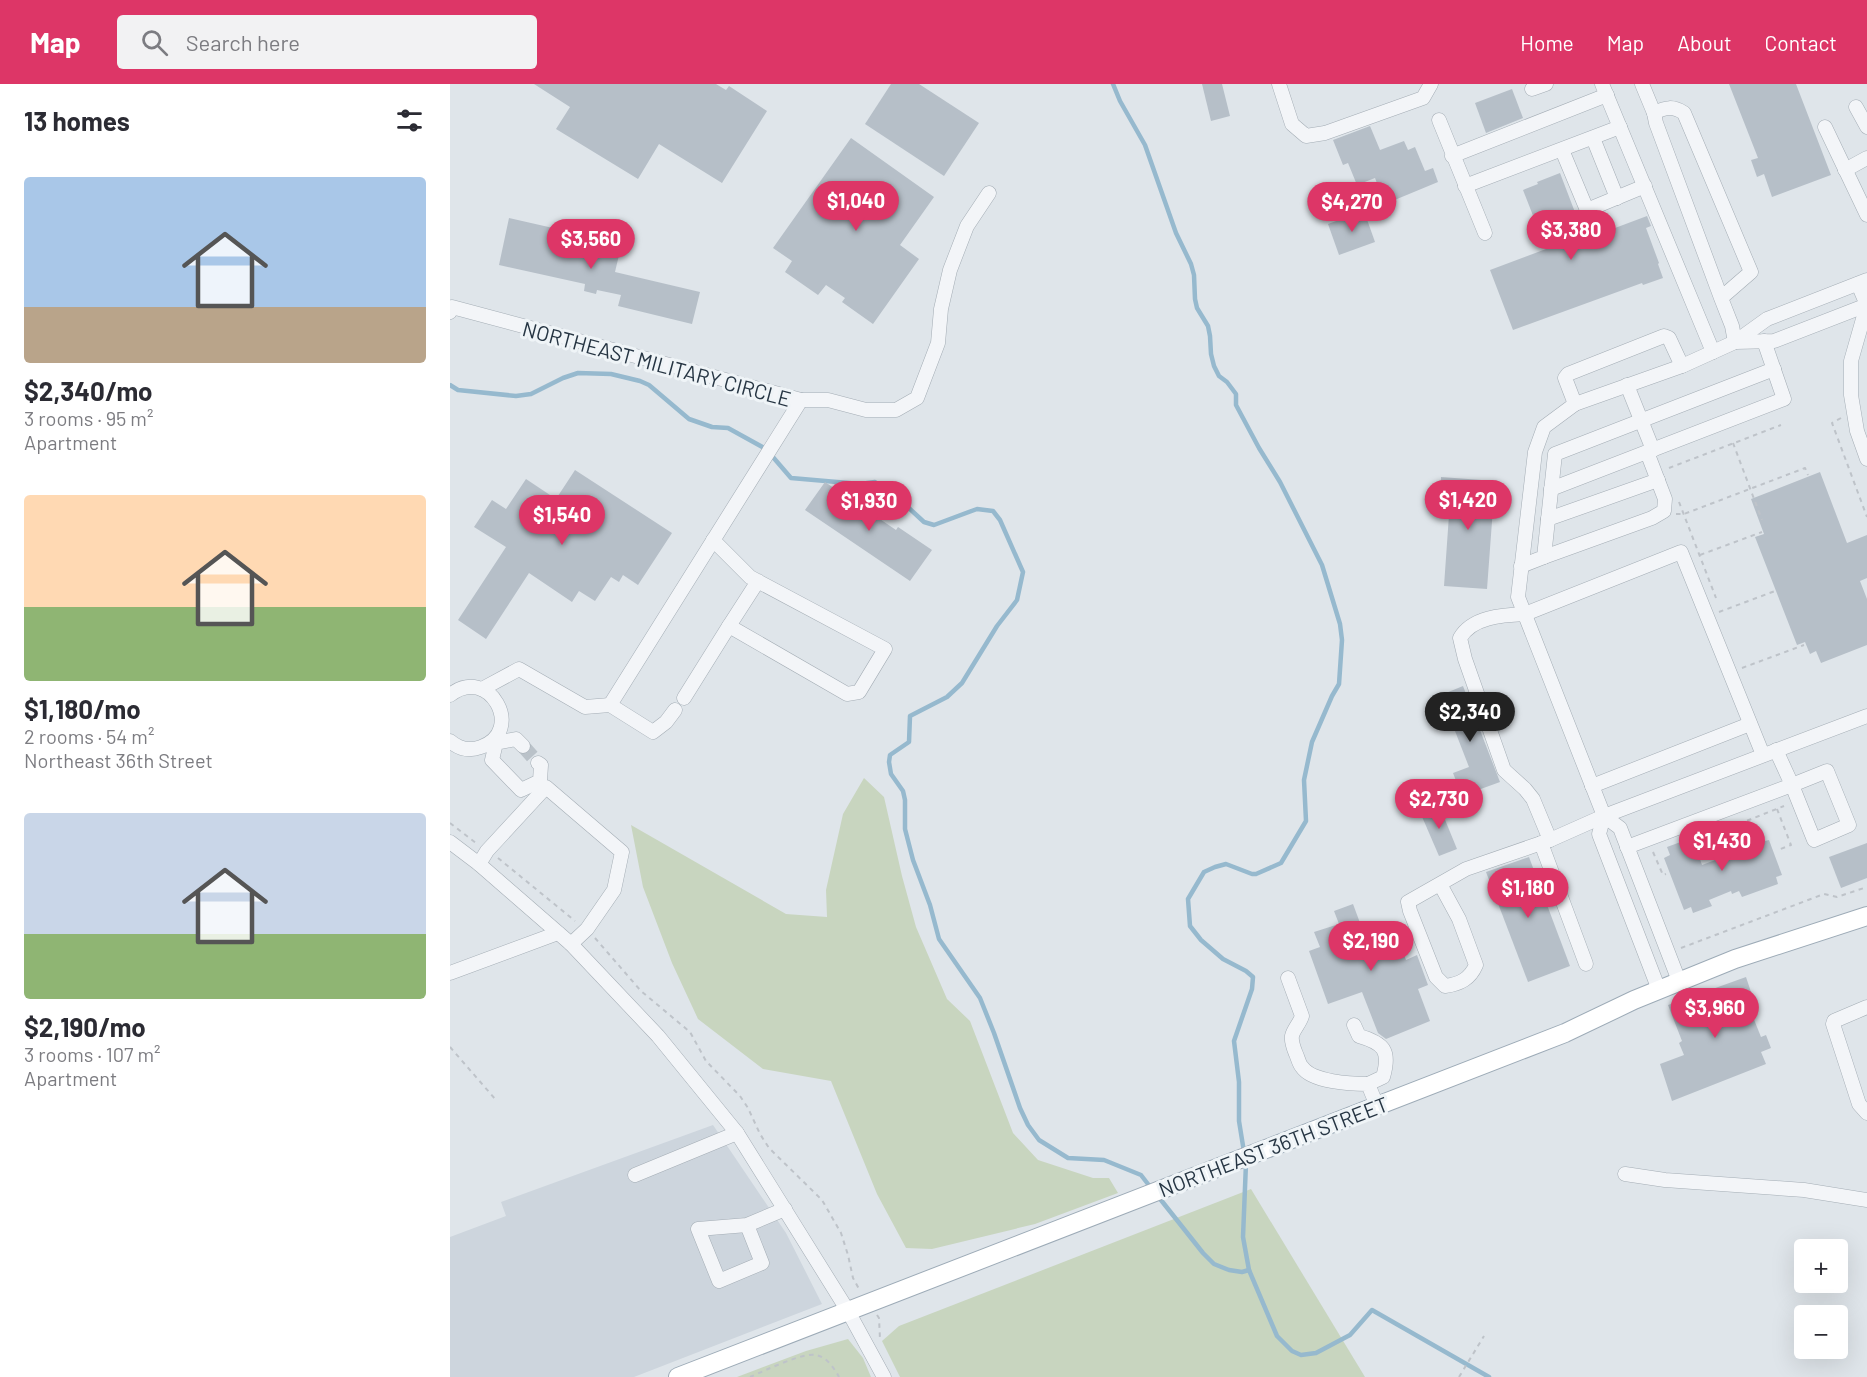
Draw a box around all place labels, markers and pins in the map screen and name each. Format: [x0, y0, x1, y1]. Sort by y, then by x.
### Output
pin: $1,040 [807, 181, 905, 232]
pin: $4,270 [1303, 182, 1401, 233]
pin: $3,380 [1522, 210, 1620, 261]
pin: $3,560 [542, 219, 640, 270]
pin: $1,420 [1419, 480, 1517, 531]
pin: $1,930 [820, 481, 918, 532]
pin: $1,540 [513, 495, 611, 546]
pin: $2,340 [1421, 692, 1519, 743]
pin: $2,730 [1390, 779, 1488, 830]
pin: $1,430 [1673, 821, 1771, 872]
pin: $1,180 [1479, 868, 1577, 919]
pin: $2,190 [1322, 921, 1420, 972]
pin: $3,960 [1666, 988, 1764, 1039]

